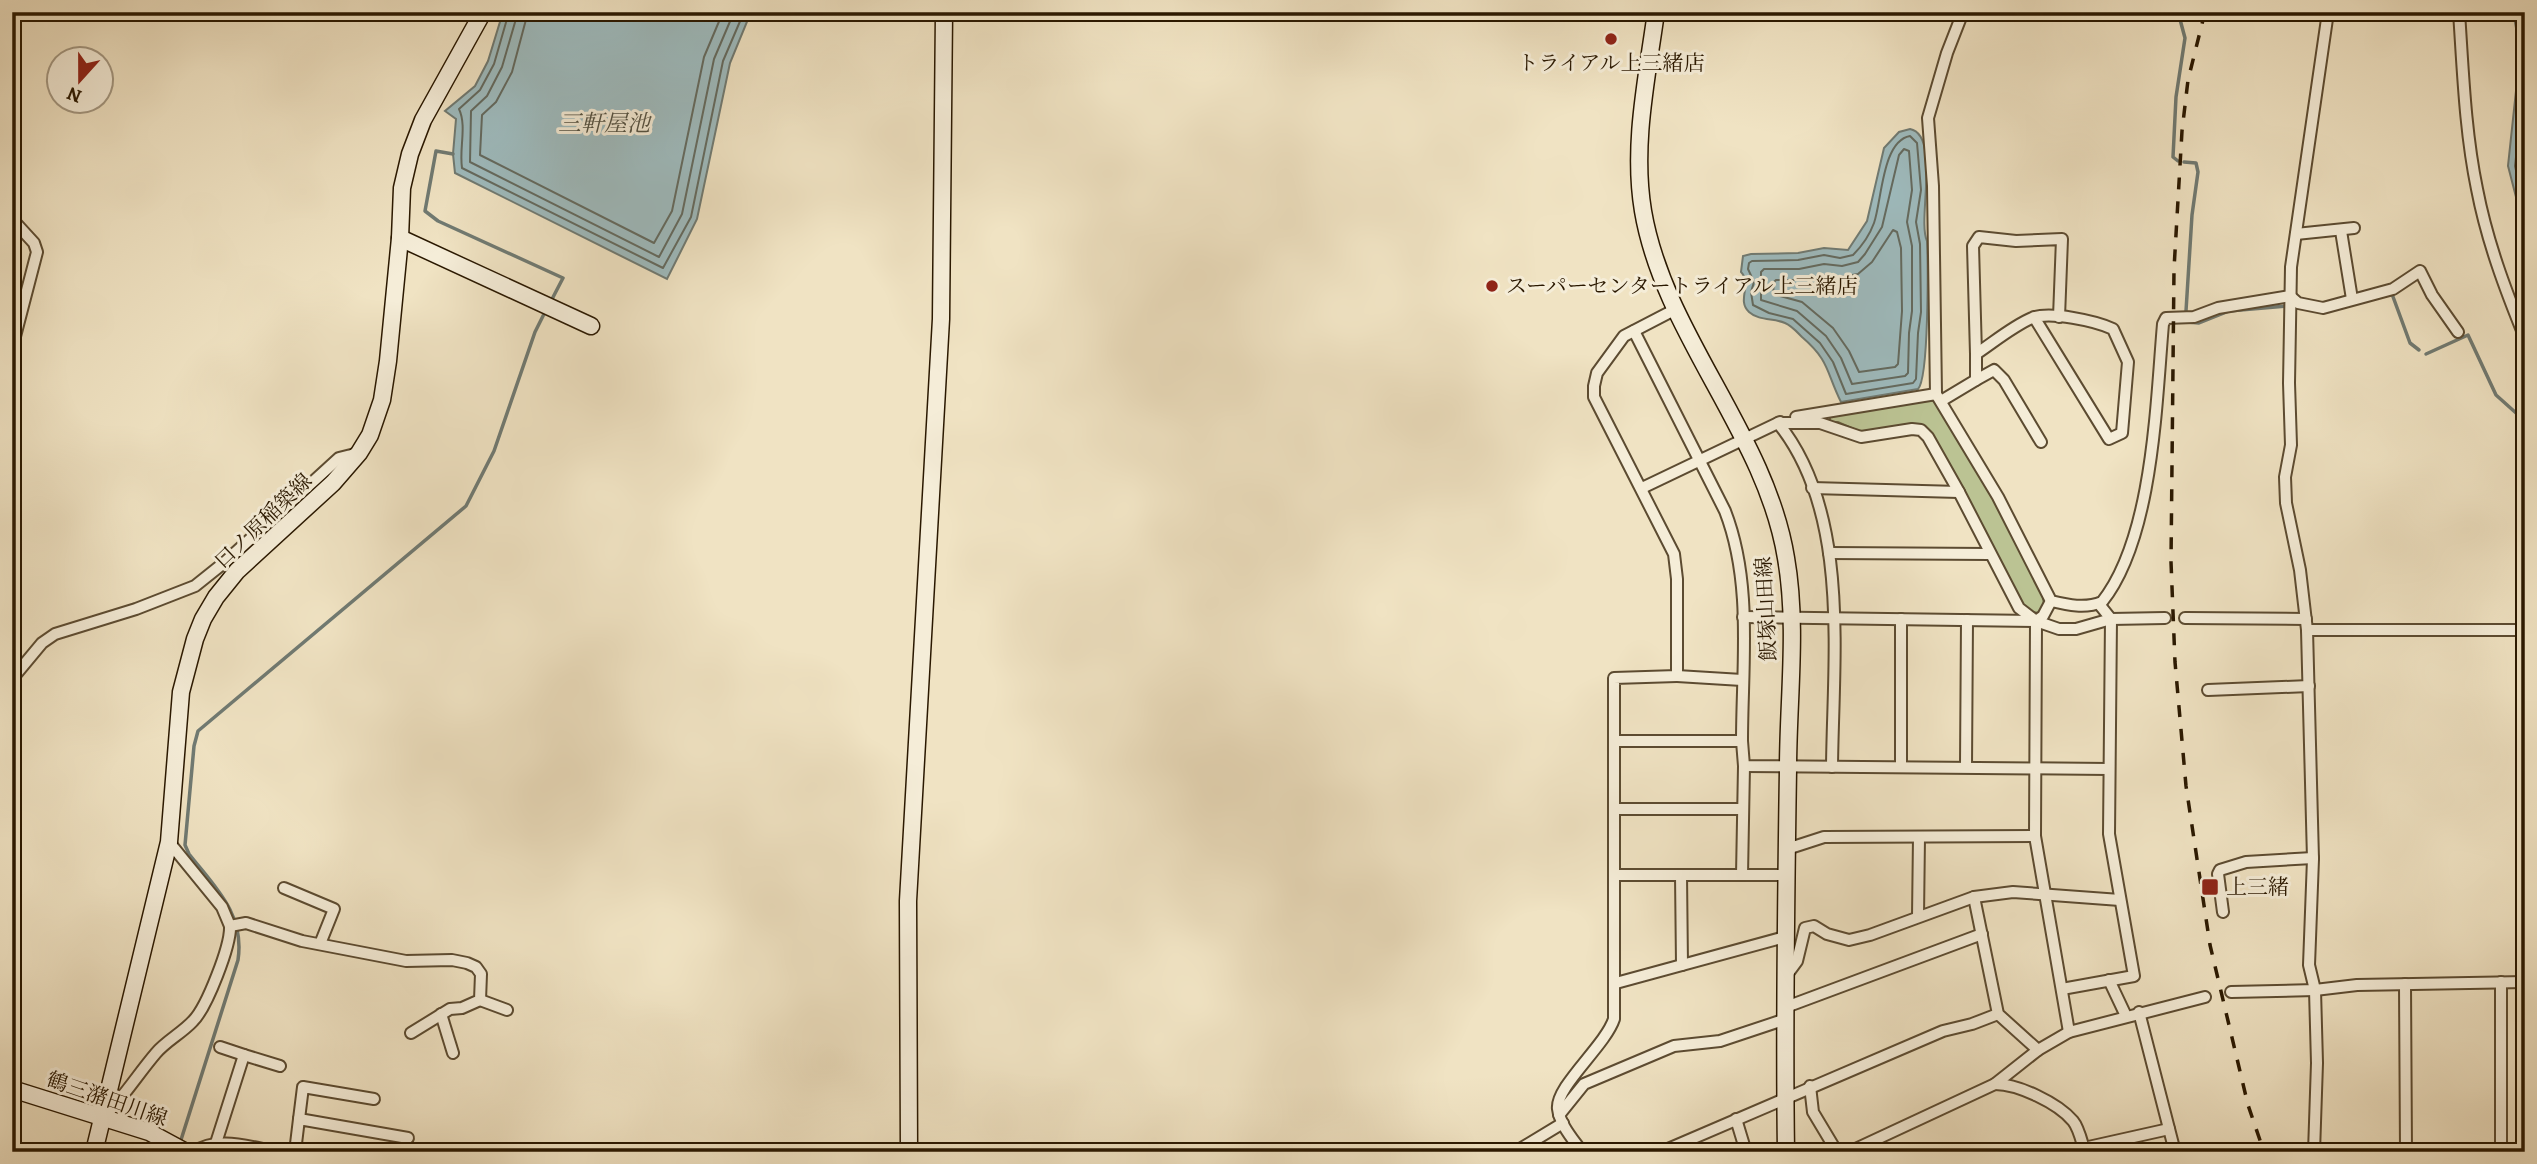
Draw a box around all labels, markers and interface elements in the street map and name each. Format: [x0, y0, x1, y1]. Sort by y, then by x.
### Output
marker: トライアル上三緒店 [1603, 31, 1619, 47]
north arrow [46, 46, 116, 116]
place label: トライアル上三緒店 [1518, 49, 1704, 77]
text: N [63, 80, 85, 110]
water label: 三軒屋池 [558, 108, 653, 139]
place label: スーパーセンタートライアル上三緒店 [1506, 272, 1858, 300]
marker: スーパーセンタートライアル上三緒店 [1484, 278, 1500, 294]
street label: 口ノ原稲築線 [208, 467, 318, 575]
street label: 飯塚山田線 [1749, 556, 1783, 662]
place label: 上三緒 [2226, 873, 2289, 901]
marker: 上三緒 [2200, 877, 2220, 897]
street label: 鶴三潴田川線 [43, 1065, 171, 1133]

